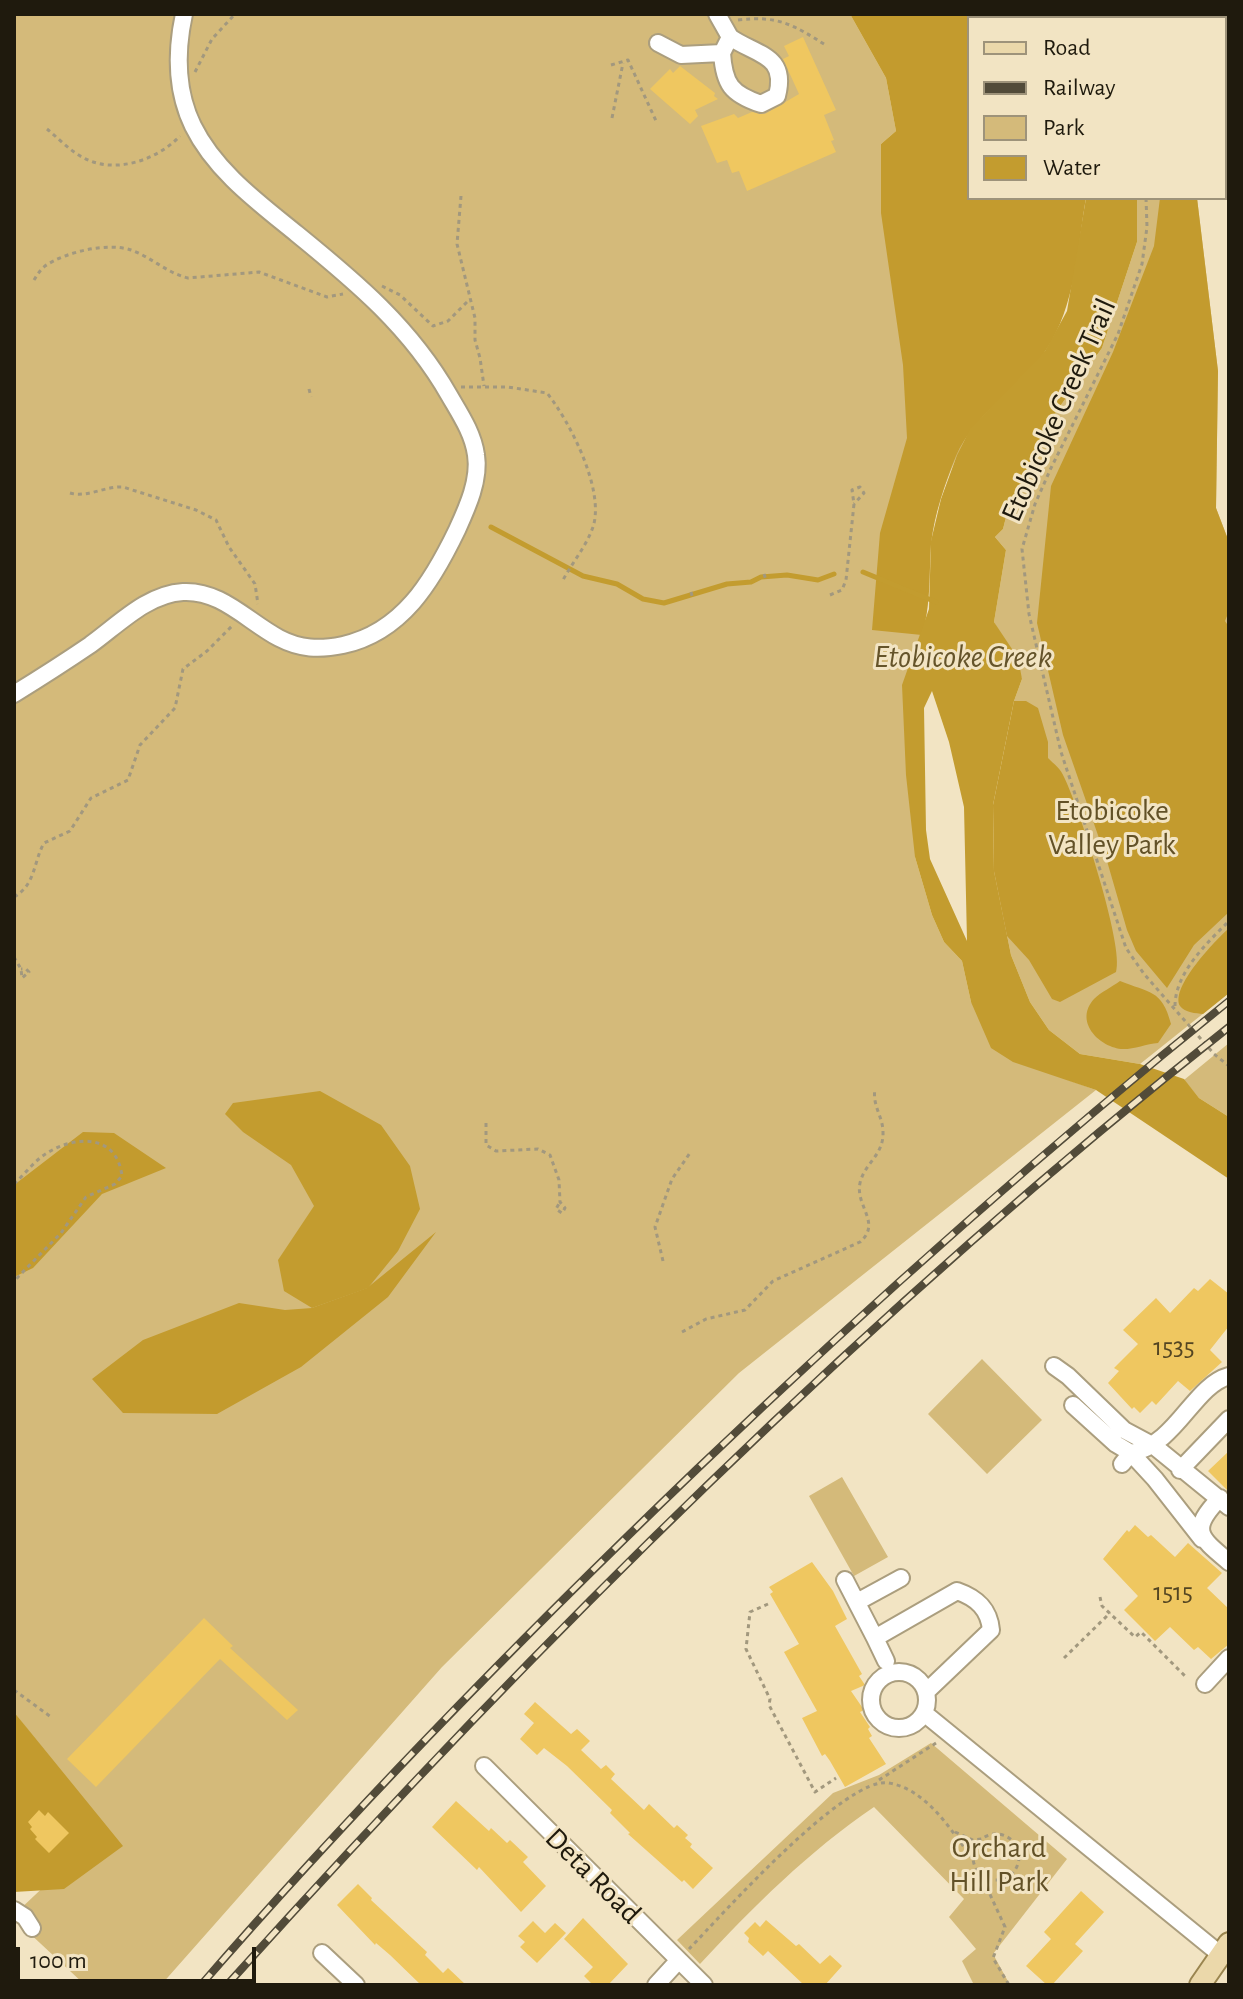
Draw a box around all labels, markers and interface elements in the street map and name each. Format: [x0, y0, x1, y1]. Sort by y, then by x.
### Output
legend [967, 16, 1227, 200]
text: Road [1043, 36, 1091, 60]
text: Railway [1043, 76, 1115, 100]
text: Park [1043, 116, 1084, 140]
text: Water [1043, 156, 1100, 180]
street label: Etobicoke Creek Trail [994, 293, 1124, 527]
water label: Etobicoke Creek [874, 638, 1052, 676]
park label: Etobicoke Valley Park [1048, 793, 1176, 864]
house number: 1535 [1153, 1331, 1195, 1363]
house number: 1515 [1153, 1576, 1193, 1608]
street label: Deta Road [537, 1820, 649, 1932]
park label: Orchard Hill Park [949, 1830, 1049, 1900]
scale bar [20, 1931, 260, 1981]
text: 100 m [30, 1949, 87, 1973]

